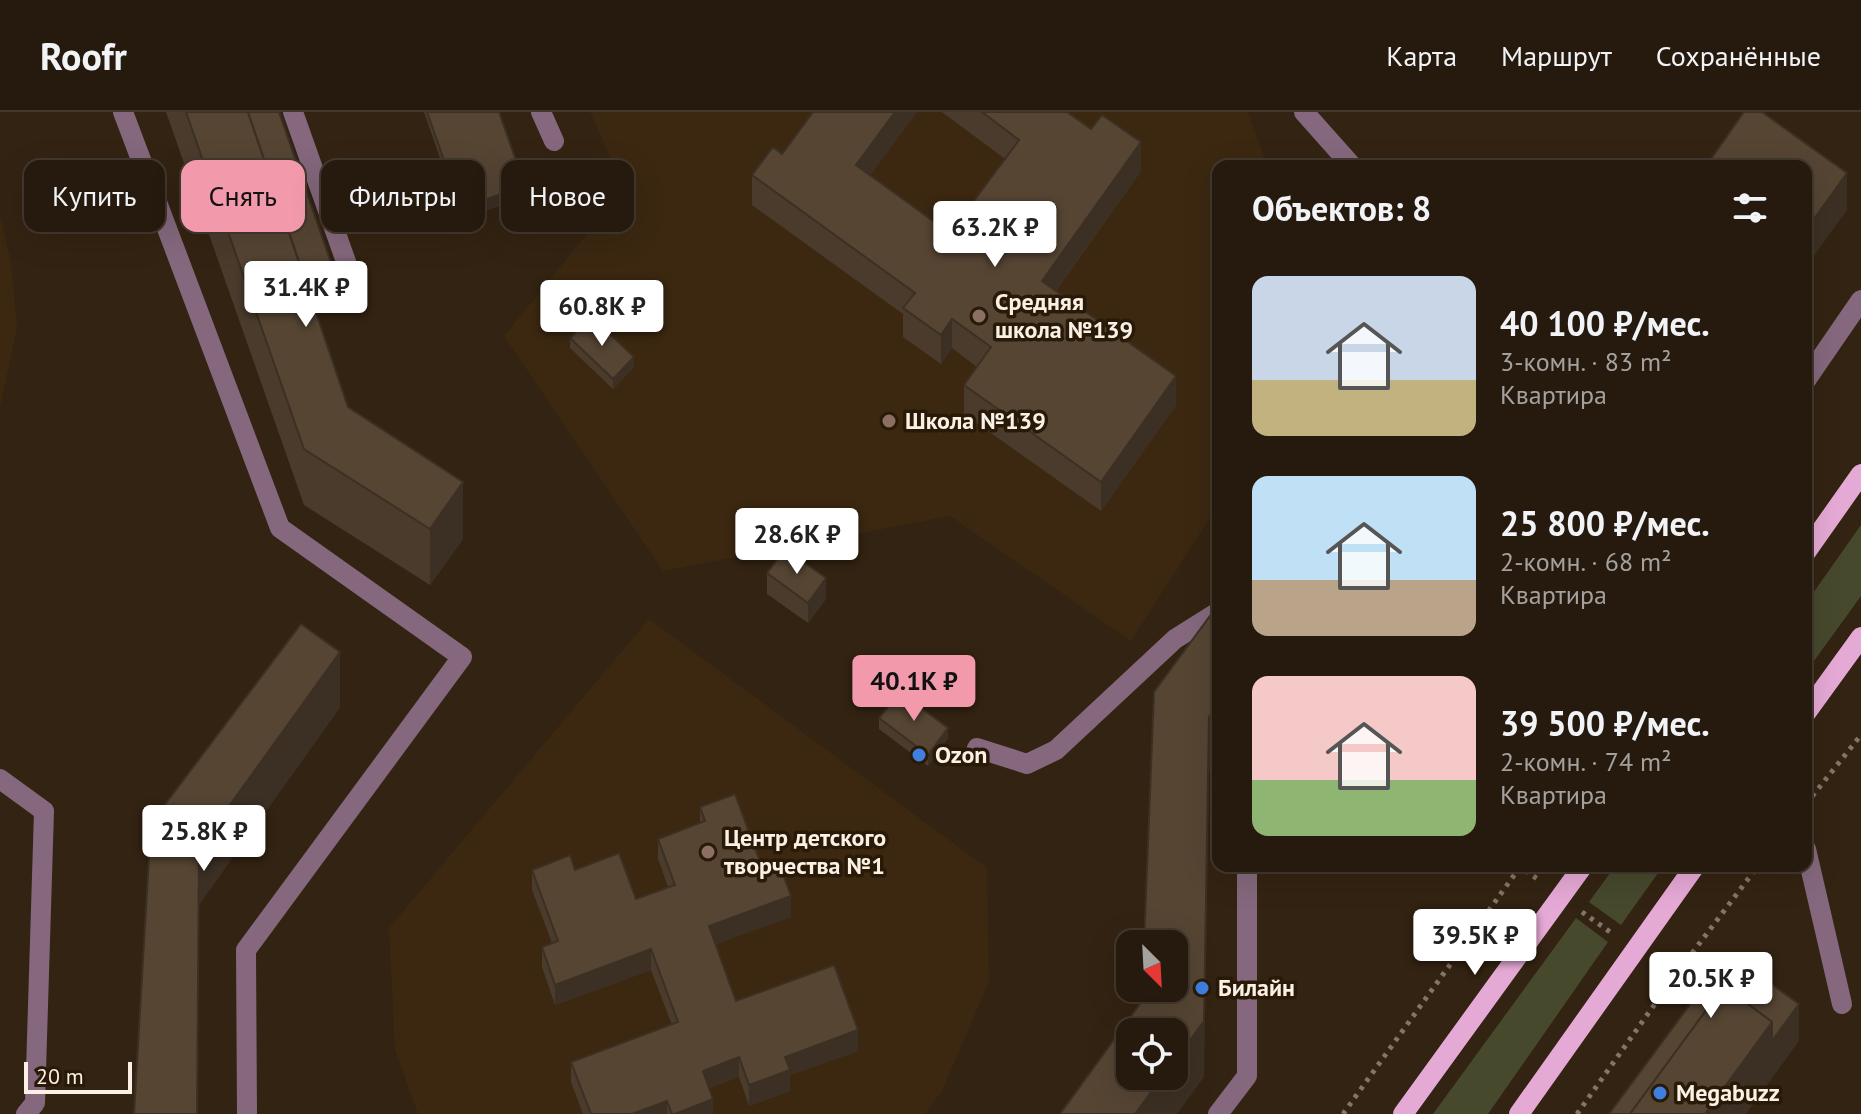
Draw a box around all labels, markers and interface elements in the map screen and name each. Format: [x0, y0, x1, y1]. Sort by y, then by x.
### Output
text: Roofr [40, 31, 127, 80]
text: Карта [1386, 37, 1457, 74]
text: Маршрут [1501, 37, 1612, 74]
text: Сохранённые [1656, 37, 1821, 74]
chip: Купить [24, 160, 165, 232]
chip: Снять [181, 160, 305, 232]
chip: Фильтры [321, 160, 485, 232]
chip: Новое [501, 160, 634, 232]
text: Объектов: 8 [1252, 186, 1431, 230]
icon: filters [1728, 186, 1772, 230]
pin: 63.2K ₽ [921, 201, 1069, 269]
text: 63.2K ₽ [951, 210, 1039, 243]
pin: 31.4K ₽ [232, 261, 380, 329]
text: 31.4K ₽ [262, 270, 350, 303]
pin: 60.8K ₽ [528, 280, 676, 348]
place label: Средняя школа №139 [995, 286, 1133, 345]
text: 60.8K ₽ [558, 289, 646, 322]
text: 40 100 ₽/мес. [1500, 301, 1710, 345]
marker: Средняя школа №139 [970, 307, 988, 325]
icon: home [1316, 308, 1412, 404]
text: 3-комн. · 83 m² [1500, 345, 1671, 378]
text: Квартира [1500, 378, 1607, 411]
place label: Школа №139 [905, 405, 1046, 436]
marker: Школа №139 [880, 412, 898, 430]
text: 25 800 ₽/мес. [1500, 501, 1710, 545]
pin: 28.6K ₽ [723, 508, 871, 576]
icon: home [1316, 508, 1412, 604]
text: 28.6K ₽ [753, 517, 841, 550]
text: 2-комн. · 68 m² [1500, 545, 1671, 578]
text: Квартира [1500, 578, 1607, 611]
pin: 40.1K ₽ [840, 655, 988, 723]
text: 40.1K ₽ [870, 664, 958, 697]
text: 39 500 ₽/мес. [1500, 701, 1710, 745]
icon: home [1316, 708, 1412, 804]
place label: Ozon [935, 739, 987, 770]
text: 2-комн. · 74 m² [1500, 745, 1671, 778]
marker: Ozon [910, 746, 928, 764]
text: Квартира [1500, 778, 1607, 811]
pin: 25.8K ₽ [130, 805, 278, 873]
text: 25.8K ₽ [160, 814, 248, 847]
place label: Центр детского творчества №1 [724, 822, 886, 881]
marker: Центр детского творчества №1 [699, 843, 717, 861]
pin: 39.5K ₽ [1401, 909, 1549, 977]
text: 39.5K ₽ [1431, 918, 1519, 951]
north arrow [1116, 930, 1188, 1002]
map controls [1116, 930, 1188, 1090]
pin: 20.5K ₽ [1637, 952, 1785, 1020]
text: 20.5K ₽ [1667, 961, 1755, 994]
place label: Билайн [1218, 972, 1295, 1003]
marker: Билайн [1193, 979, 1211, 997]
button: locate [1116, 1018, 1188, 1090]
scale bar [24, 1058, 132, 1094]
text: 20 m [36, 1062, 84, 1090]
place label: Megabuzz [1676, 1077, 1780, 1108]
marker: Megabuzz [1651, 1084, 1669, 1102]

